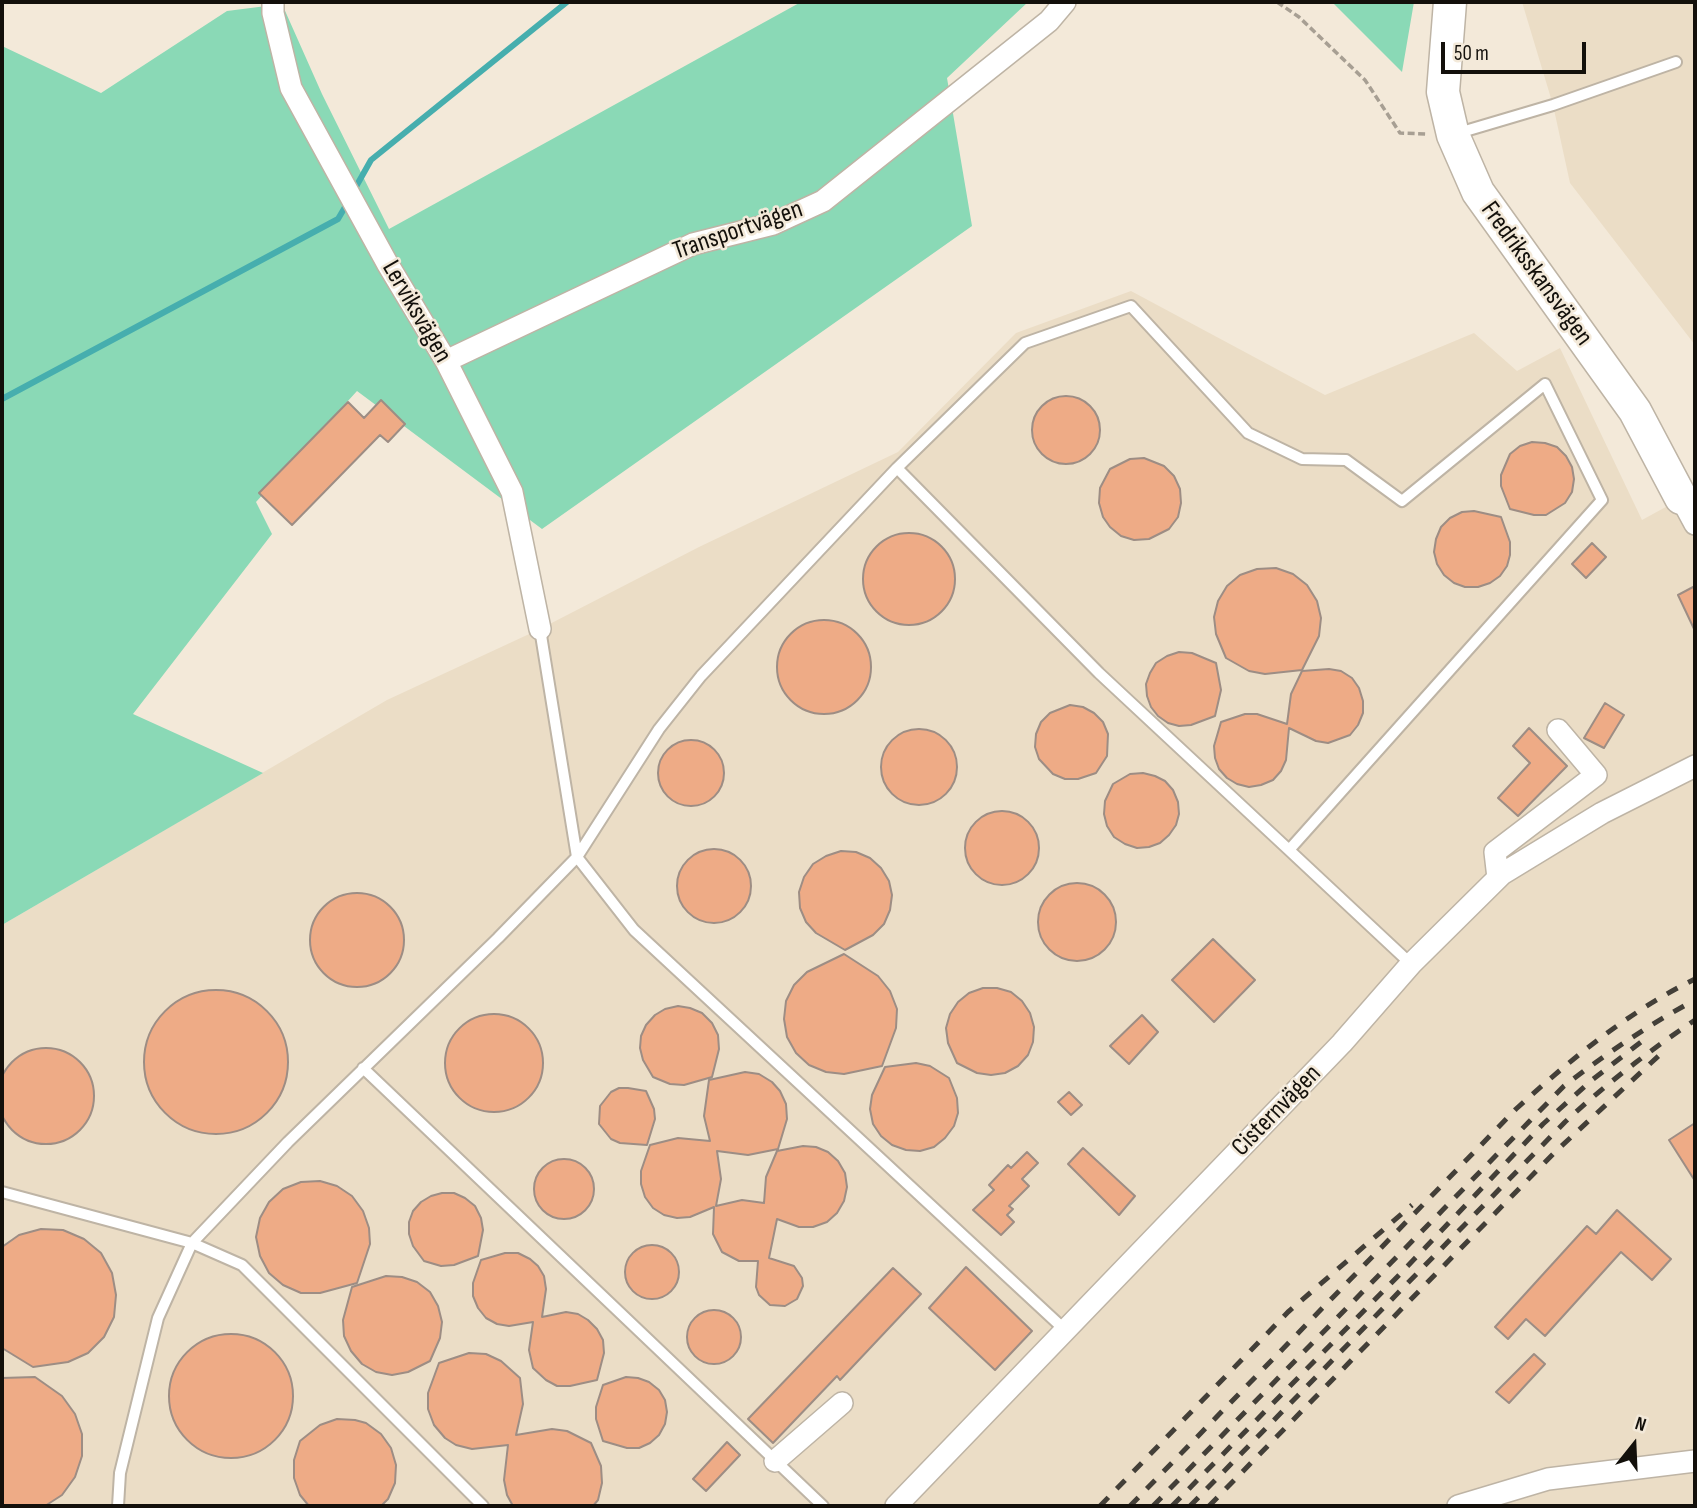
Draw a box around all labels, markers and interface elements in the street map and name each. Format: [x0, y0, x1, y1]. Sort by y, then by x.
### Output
scale bar [1445, 28, 1590, 72]
text: 50 m [1454, 41, 1489, 66]
street label: Transportvägen [669, 194, 807, 268]
street label: Fredriksskansvägen [1473, 196, 1599, 352]
street label: Lerviksvägen [374, 255, 458, 369]
street label: Cisternvägen [1226, 1059, 1328, 1163]
north arrow [1599, 1410, 1669, 1480]
text: N [1632, 1412, 1649, 1437]

